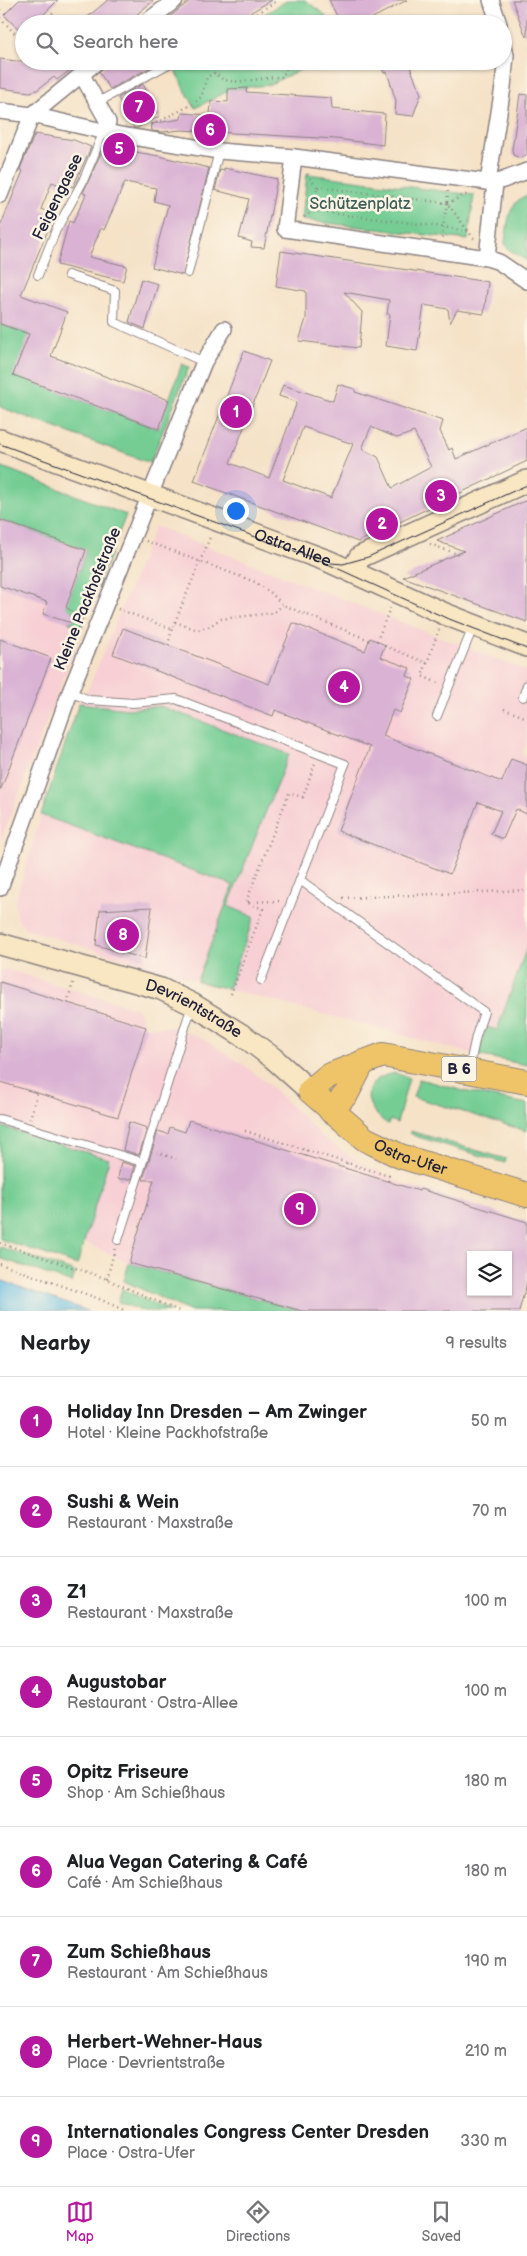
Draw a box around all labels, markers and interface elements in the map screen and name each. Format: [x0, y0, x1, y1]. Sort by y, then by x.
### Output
search box [15, 15, 512, 70]
icon: search [33, 29, 61, 57]
text: Search here [73, 31, 178, 54]
pin: 7 [123, 88, 155, 126]
pin: 6 [194, 111, 226, 149]
pin: 5 [103, 130, 135, 168]
street label: Feigengasse [29, 150, 87, 243]
park label: Schützenplatz [309, 195, 411, 214]
pin: 1 [220, 393, 252, 431]
pin: 3 [425, 477, 457, 515]
your location [223, 498, 249, 524]
pin: 2 [366, 505, 398, 543]
street label: Kleine Packhofstraße [51, 524, 126, 673]
street label: Ostra-Allee [251, 525, 335, 571]
pin: 4 [328, 668, 360, 706]
pin: 8 [107, 916, 139, 954]
street label: Devrientstraße [143, 976, 246, 1042]
road number: B 6 [442, 1056, 476, 1082]
street label: Ostra-Ufer [371, 1135, 450, 1179]
pin: 9 [284, 1190, 316, 1228]
map controls [467, 1251, 512, 1296]
button: layers [467, 1251, 512, 1296]
text: Nearby [20, 1331, 90, 1356]
text: 9 results [445, 1334, 507, 1353]
text: Holiday Inn Dresden – Am Zwinger [67, 1401, 367, 1424]
text: 1 [33, 1412, 39, 1431]
text: 50 m [471, 1412, 507, 1431]
text: Hotel · Kleine Packhofstraße [67, 1424, 268, 1443]
text: Sushi & Wein [67, 1491, 179, 1514]
text: 2 [31, 1502, 41, 1521]
text: 70 m [472, 1502, 507, 1521]
text: Restaurant · Maxstraße [67, 1514, 233, 1533]
text: Z1 [67, 1581, 87, 1604]
text: 3 [31, 1592, 41, 1611]
text: 100 m [464, 1592, 507, 1611]
text: Restaurant · Maxstraße [67, 1604, 233, 1623]
text: Augustobar [67, 1671, 166, 1694]
text: 4 [31, 1682, 41, 1701]
text: 100 m [464, 1682, 507, 1701]
text: Restaurant · Ostra-Allee [67, 1694, 238, 1713]
text: Opitz Friseure [67, 1761, 189, 1784]
text: 5 [31, 1772, 41, 1791]
text: 180 m [465, 1772, 507, 1791]
text: Shop · Am Schießhaus [67, 1784, 225, 1803]
text: Alua Vegan Catering & Café [67, 1851, 308, 1874]
text: 6 [31, 1862, 41, 1881]
text: 180 m [465, 1862, 507, 1881]
text: Café · Am Schießhaus [67, 1874, 223, 1893]
text: Zum Schießhaus [67, 1941, 211, 1964]
text: 7 [32, 1952, 40, 1971]
text: 190 m [465, 1952, 507, 1971]
text: Restaurant · Am Schießhaus [67, 1964, 268, 1983]
text: Herbert-Wehner-Haus [67, 2031, 262, 2054]
text: 8 [31, 2042, 41, 2061]
text: 210 m [465, 2042, 507, 2061]
text: Place · Devrientstraße [67, 2054, 225, 2073]
text: Internationales Congress Center Dresden [67, 2121, 429, 2144]
text: 9 [31, 2132, 41, 2151]
text: 330 m [460, 2132, 507, 2151]
text: Place · Ostra-Ufer [67, 2144, 195, 2163]
tab: Map [66, 2198, 94, 2245]
tab: Directions [226, 2198, 290, 2245]
tab: Saved [422, 2198, 461, 2245]

